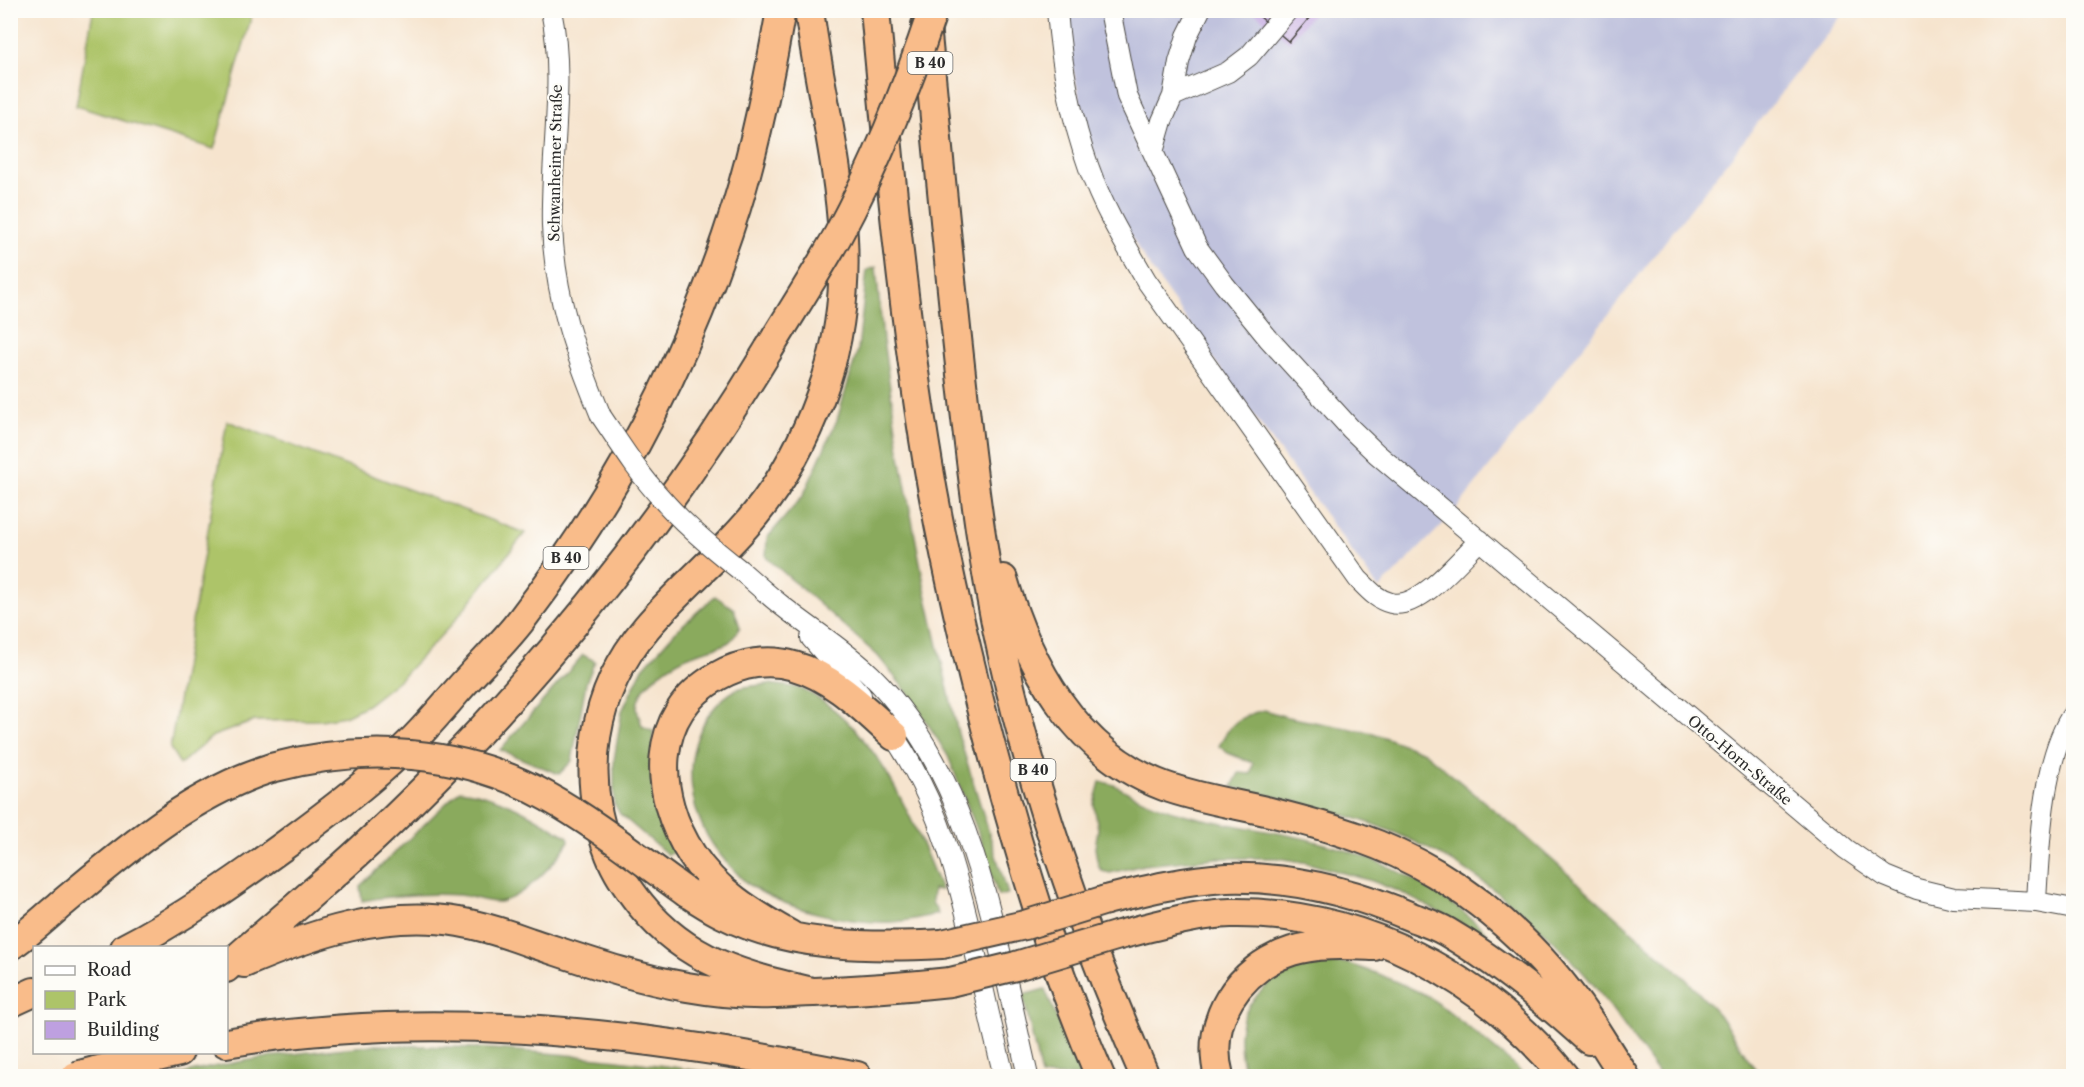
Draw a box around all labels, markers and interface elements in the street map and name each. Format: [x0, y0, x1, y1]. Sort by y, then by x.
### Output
road number: B 40 [908, 52, 952, 74]
street label: Schwanheimer Straße [544, 84, 566, 242]
road number: B 40 [544, 547, 588, 569]
street label: Otto-Horn-Straße [1684, 711, 1796, 809]
road number: B 40 [1010, 759, 1056, 781]
legend [33, 946, 228, 1054]
text: Road [87, 959, 132, 981]
text: Park [87, 989, 128, 1011]
text: Building [87, 1019, 159, 1041]

